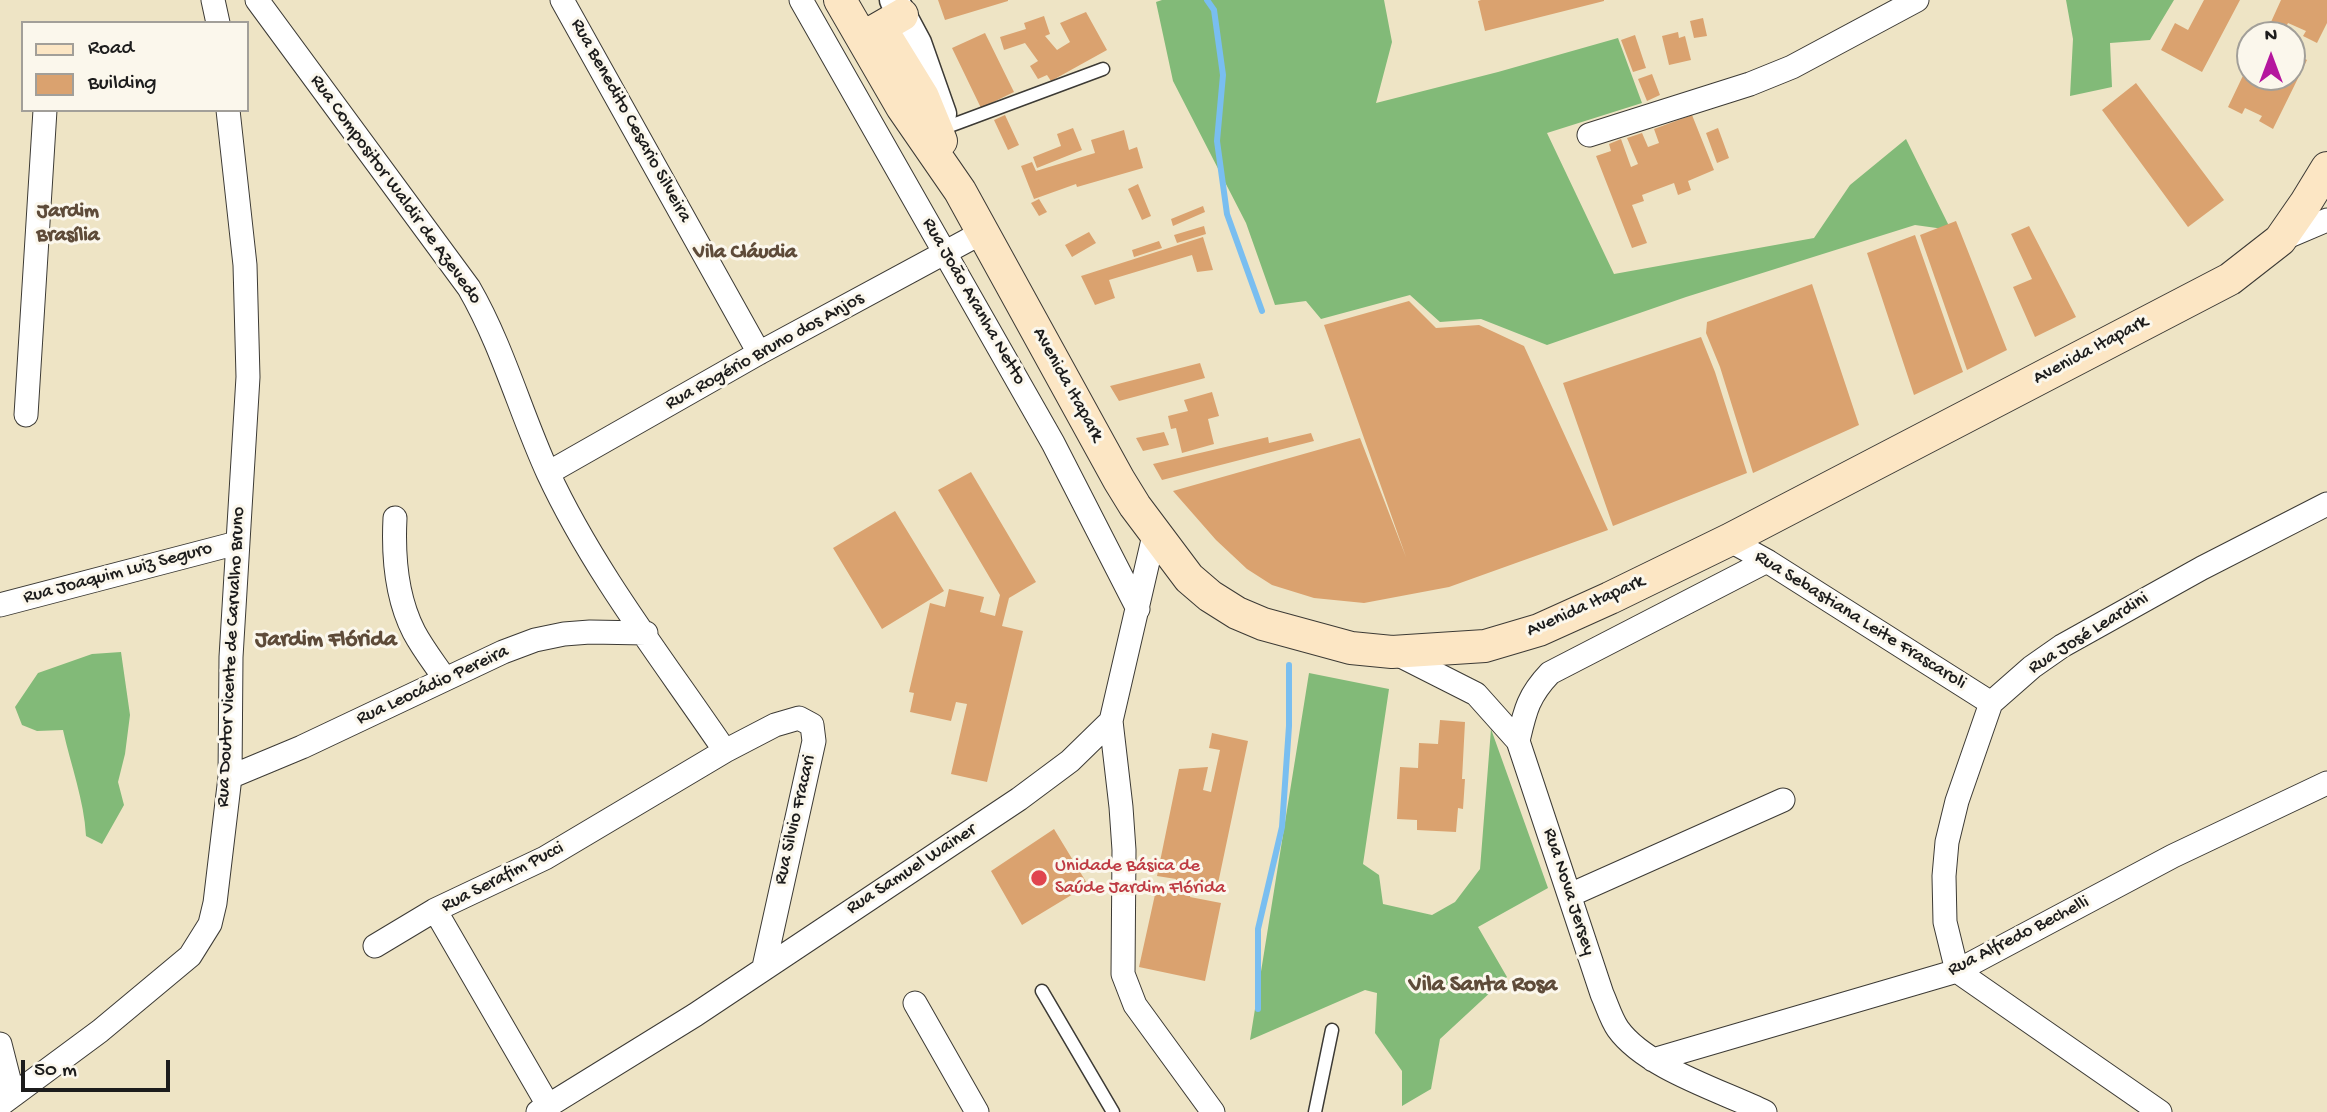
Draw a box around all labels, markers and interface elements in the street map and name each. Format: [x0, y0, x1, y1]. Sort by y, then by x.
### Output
street label: Rua Benedito Cesario Silveira [564, 15, 696, 227]
legend [21, 21, 248, 112]
north arrow [2236, 21, 2306, 91]
text: N [2265, 25, 2277, 48]
text: Road [88, 37, 134, 62]
street label: Rua Compositor Waldir de Azevedo [304, 71, 486, 309]
text: Building [88, 72, 157, 97]
district label: Jardim Brasília [37, 200, 99, 250]
street label: Rua João Aranha Netto [916, 214, 1030, 390]
district label: Vila Cláudia [693, 241, 797, 267]
street label: Rua Rogério Bruno dos Anjos [662, 288, 868, 416]
street label: Avenida Itapark [2030, 311, 2152, 391]
street label: Avenida Itapark [1026, 324, 1108, 446]
street label: Rua Doutor Vicente de Carvalho Bruno [213, 506, 251, 808]
street label: Rua Joaquim Luiz Seguro [21, 538, 215, 610]
street label: Rua Sebastiana Leite Frascaroli [1750, 546, 1970, 696]
street label: Avenida Itapark [1523, 571, 1649, 643]
street label: Rua José Leardini [2025, 588, 2153, 680]
district label: Jardim Flórida [255, 627, 397, 655]
street label: Rua Leocádio Pereira [353, 641, 513, 731]
street label: Rua Silvio Fracari [770, 753, 822, 887]
street label: Rua Samuel Wainer [843, 819, 981, 921]
street label: Rua Nova Jersey [1537, 826, 1599, 958]
street label: Rua Serafim Pucci [438, 837, 568, 919]
place label: Unidade Básica de Saúde Jardim Flórida [1055, 856, 1226, 900]
marker: Unidade Básica de Saúde Jardim Flórida [1029, 868, 1049, 888]
street label: Rua Alfredo Bechelli [1944, 892, 2094, 982]
district label: Vila Santa Rosa [1409, 972, 1557, 1000]
scale bar [24, 1046, 173, 1090]
text: 50 m [34, 1059, 77, 1084]

